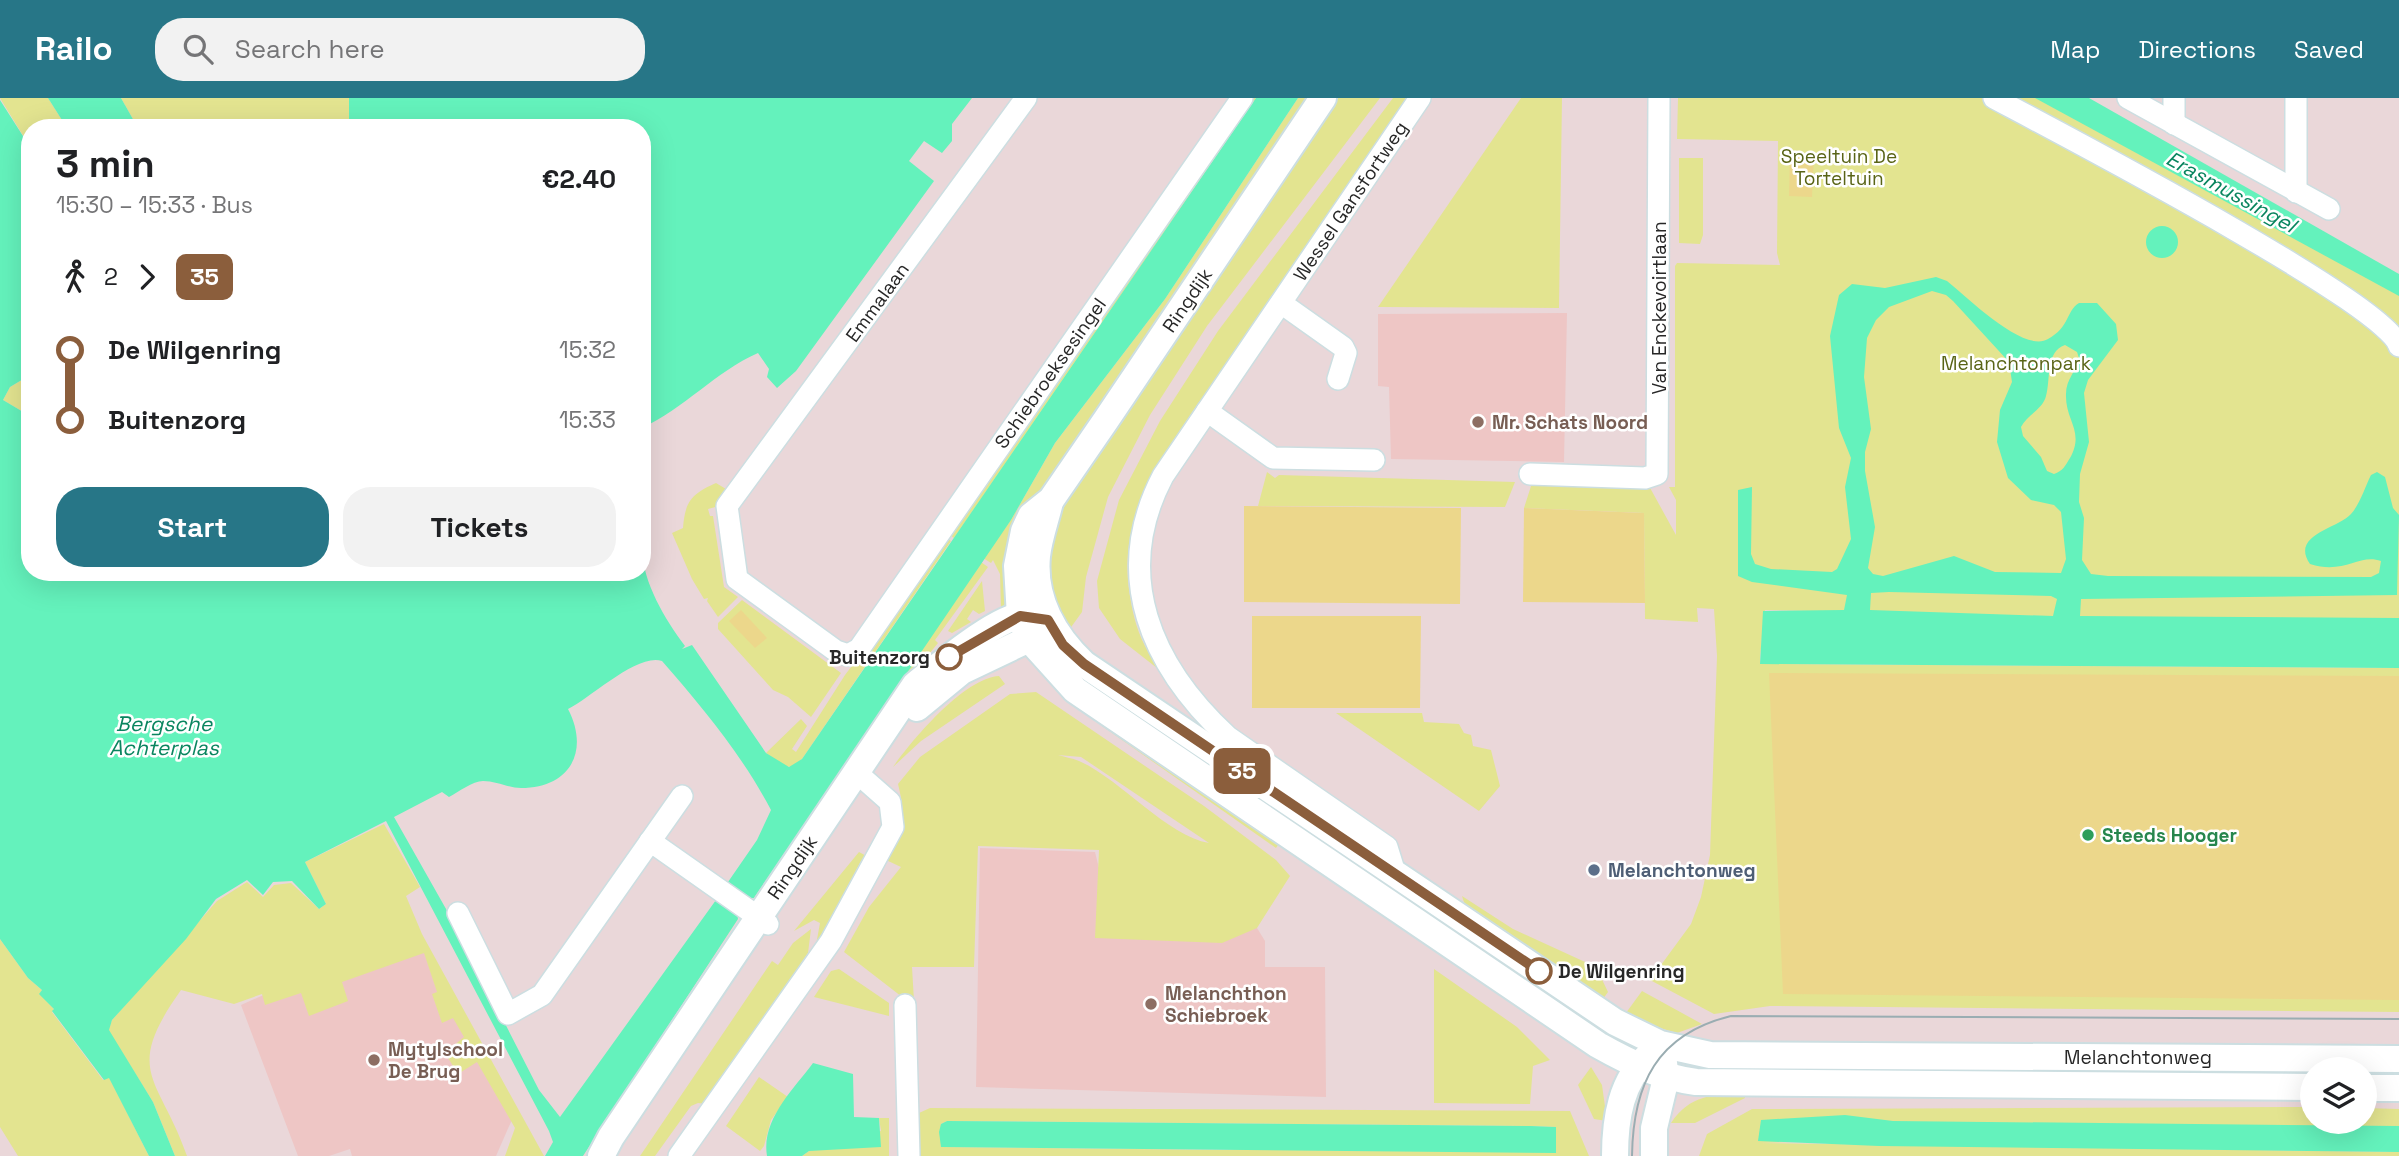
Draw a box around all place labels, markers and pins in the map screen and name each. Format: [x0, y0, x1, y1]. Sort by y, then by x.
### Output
place label: Mr. Schats Noord [1492, 410, 1648, 435]
marker: Mr. Schats Noord [1470, 414, 1486, 430]
marker: Buitenzorg [936, 644, 962, 670]
place label: Buitenzorg [829, 645, 930, 670]
place label: Steeds Hooger [2102, 823, 2237, 848]
marker: Steeds Hooger [2080, 827, 2096, 843]
place label: Melanchtonweg [1608, 858, 1756, 883]
marker: Melanchtonweg [1586, 862, 1602, 878]
marker: De Wilgenring [1526, 958, 1552, 984]
place label: De Wilgenring [1558, 959, 1685, 984]
place label: Melanchthon Schiebroek [1165, 981, 1287, 1028]
marker: Melanchthon Schiebroek [1143, 996, 1159, 1012]
place label: Mytylschool De Brug [388, 1037, 503, 1084]
marker: Mytylschool De Brug [366, 1052, 382, 1068]

